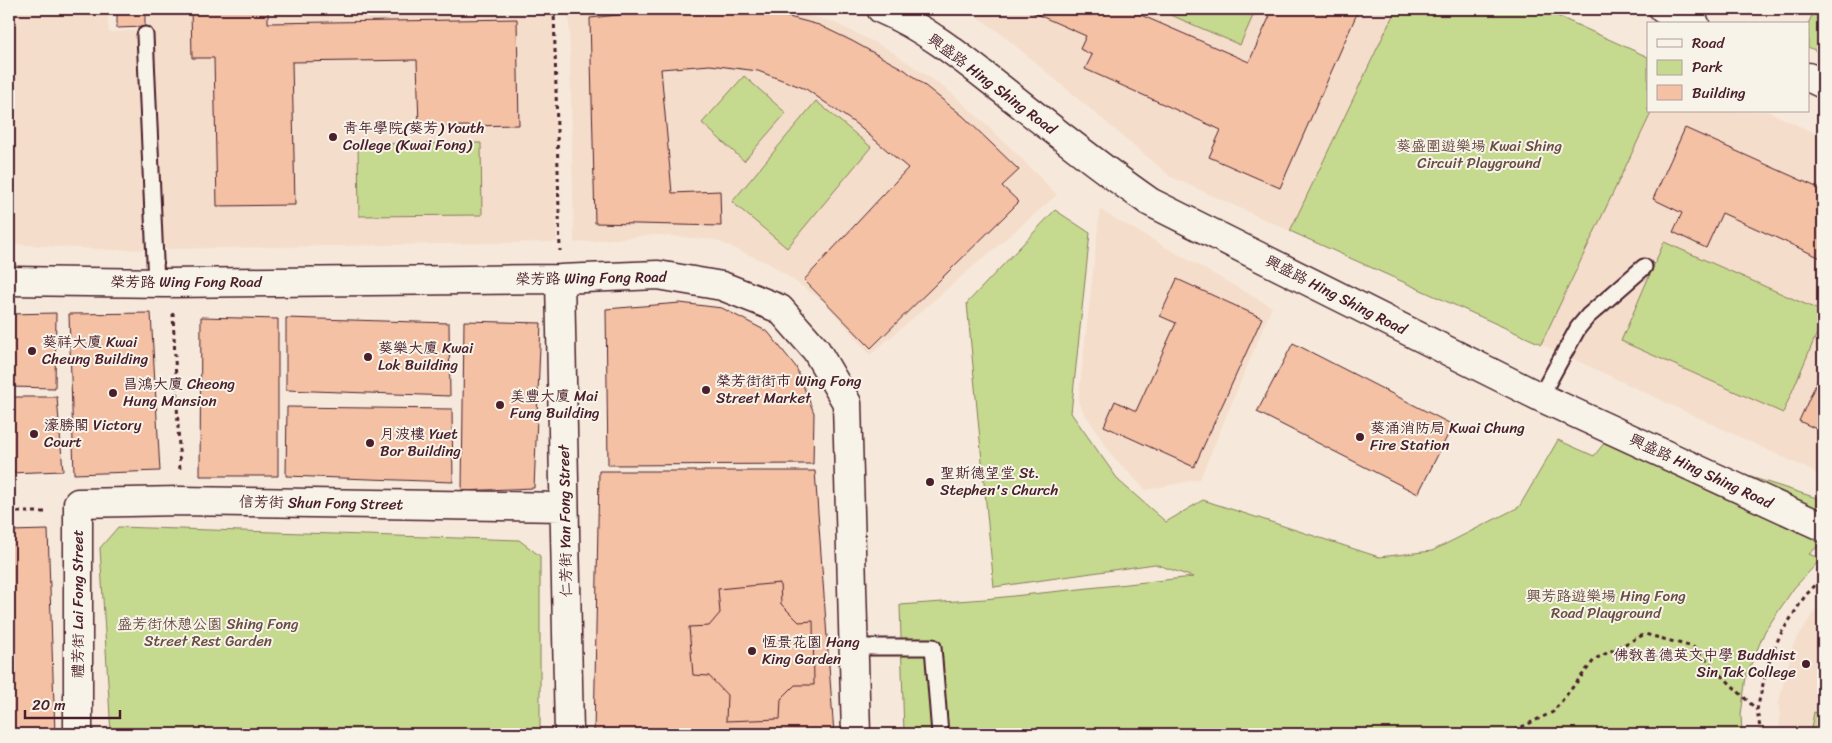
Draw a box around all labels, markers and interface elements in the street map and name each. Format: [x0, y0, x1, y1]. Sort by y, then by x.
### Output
legend [1647, 22, 1810, 112]
street label: 興盛路 Hing Shing Road [922, 27, 1063, 142]
text: Road [1692, 30, 1725, 56]
text: Park [1692, 54, 1723, 80]
text: Building [1692, 80, 1746, 106]
place label: 青年學院(葵芳) Youth College (Kwai Fong) [343, 115, 484, 158]
marker: 青年學院(葵芳) Youth College (Kwai Fong) [327, 131, 339, 143]
park label: 葵盛圍遊樂場 Kwai Shing Circuit Playground [1396, 133, 1562, 176]
street label: 興盛路 Hing Shing Road [1261, 248, 1412, 342]
street label: 榮芳路 Wing Fong Road [515, 264, 668, 292]
street label: 榮芳路 Wing Fong Road [110, 269, 263, 295]
place label: 葵祥大廈 Kwai Cheung Building [42, 329, 149, 372]
place label: 葵樂大廈 Kwai Lok Building [378, 335, 474, 378]
marker: 葵祥大廈 Kwai Cheung Building [26, 345, 38, 357]
marker: 葵樂大廈 Kwai Lok Building [362, 351, 374, 363]
place label: 榮芳街街市 Wing Fong Street Market [716, 368, 862, 411]
place label: 昌鴻大廈 Cheong Hung Mansion [123, 371, 235, 414]
place label: 美豐大廈 Mai Fung Building [510, 383, 600, 426]
marker: 榮芳街街市 Wing Fong Street Market [700, 384, 712, 396]
marker: 昌鴻大廈 Cheong Hung Mansion [107, 387, 119, 399]
marker: 美豐大廈 Mai Fung Building [494, 399, 506, 411]
place label: 濠勝閣 Victory Court [44, 412, 142, 455]
place label: 葵涌消防局 Kwai Chung Fire Station [1370, 415, 1525, 458]
place label: 月波樓 Yuet Bor Building [380, 421, 461, 464]
street label: 興盛路 Hing Shing Road [1625, 426, 1778, 516]
marker: 濠勝閣 Victory Court [28, 428, 40, 440]
marker: 葵涌消防局 Kwai Chung Fire Station [1354, 431, 1366, 443]
marker: 月波樓 Yuet Bor Building [364, 437, 376, 449]
street label: 仁芳街 Yan Fong Street [551, 444, 579, 598]
place label: 聖斯德望堂 St. Stephen's Church [940, 460, 1059, 503]
marker: 聖斯德望堂 St. Stephen's Church [924, 476, 936, 488]
street label: 信芳街 Shun Fong Street [239, 489, 404, 517]
street label: 禮芳街 Lai Fong Street [65, 529, 91, 678]
park label: 興芳路遊樂場 Hing Fong Road Playground [1526, 583, 1686, 626]
park label: 盛芳街休憩公園 Shing Fong Street Rest Garden [117, 611, 299, 654]
place label: 恆景花園 Hang King Garden [762, 629, 860, 672]
place label: 佛教善德英文中學 Buddhist Sin Tak College [1613, 642, 1796, 685]
marker: 恆景花園 Hang King Garden [746, 645, 758, 657]
marker: 佛教善德英文中學 Buddhist Sin Tak College [1800, 658, 1812, 670]
scale bar [25, 688, 120, 720]
text: 20 m [32, 692, 66, 718]

